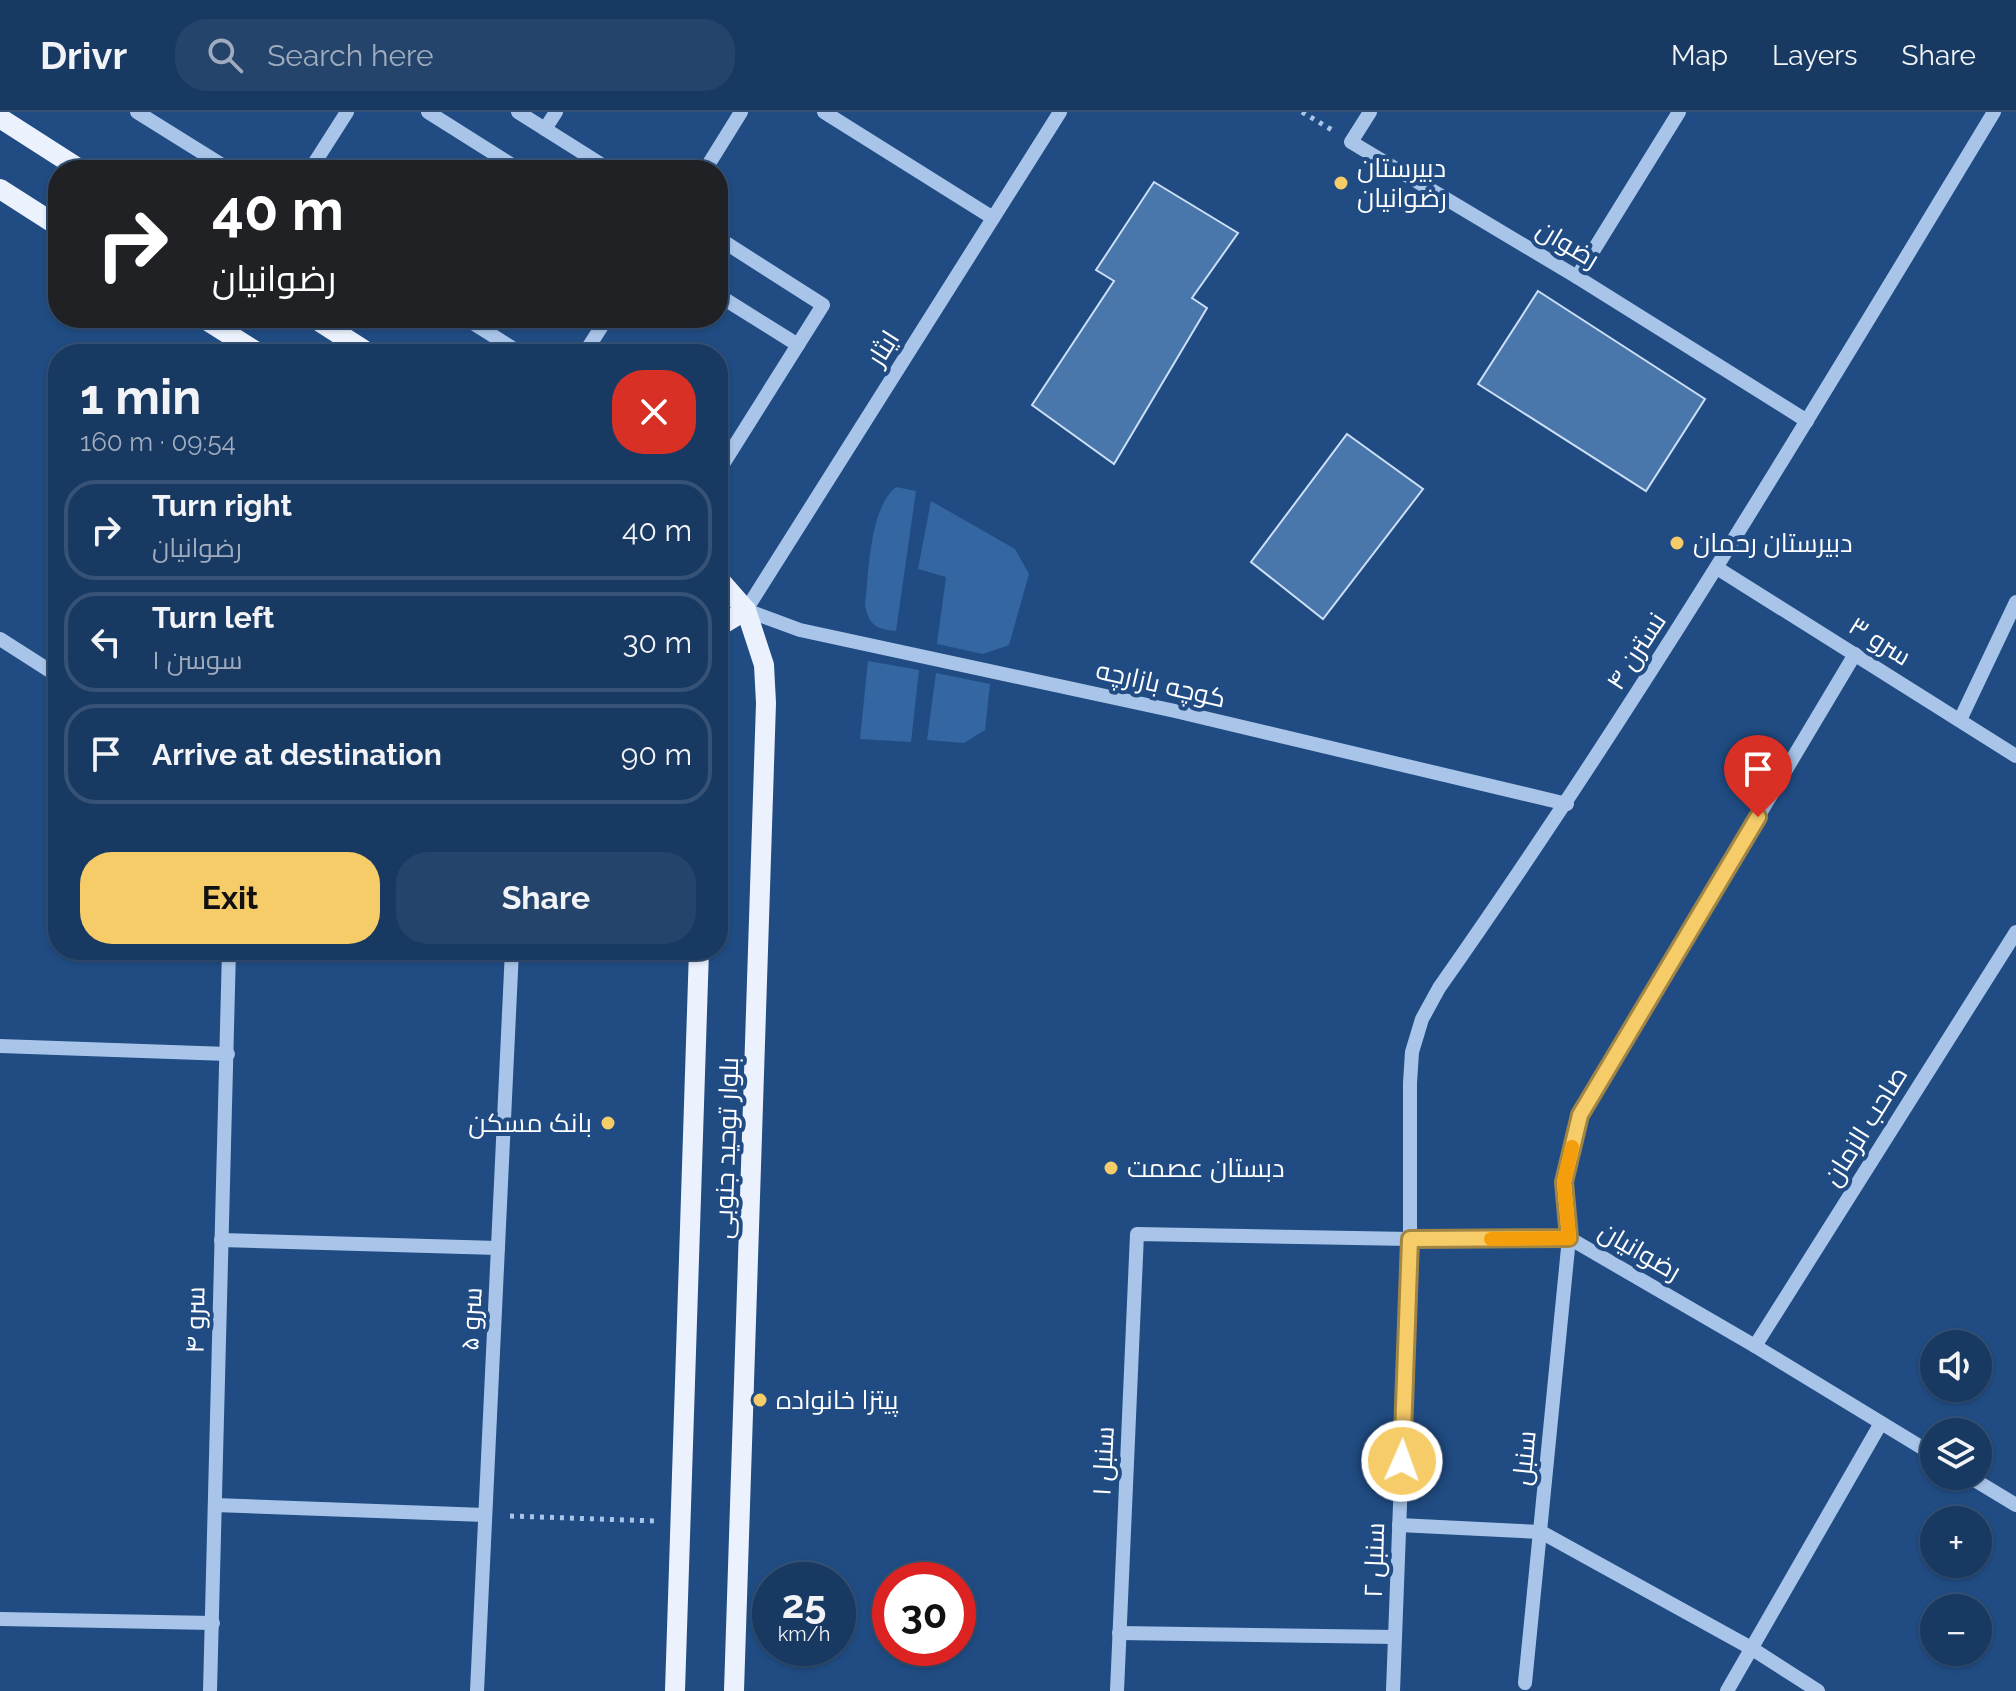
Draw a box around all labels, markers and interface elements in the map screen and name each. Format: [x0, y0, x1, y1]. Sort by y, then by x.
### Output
search box [175, 19, 735, 91]
text: Drivr [40, 33, 127, 78]
icon: search [203, 33, 247, 77]
text: Search here [267, 38, 434, 73]
text: Map [1671, 39, 1728, 72]
text: Layers [1772, 39, 1858, 72]
text: Share [1902, 39, 1976, 72]
place label: دبیرستان رضوانیان [1357, 153, 1447, 213]
marker: دبیرستان رضوانیان [1332, 174, 1350, 192]
text: 40 m [212, 177, 344, 243]
icon: right [80, 192, 184, 296]
street label: رضوان [1531, 214, 1605, 274]
text: رضوانیان [212, 257, 336, 299]
street label: ایثار [860, 325, 905, 373]
text: 1 min [80, 369, 201, 425]
button: close [612, 370, 696, 454]
text: 160 m · 09:54 [80, 427, 236, 457]
text: Turn right [152, 488, 292, 523]
icon: right [84, 508, 128, 552]
text: 40 m [622, 513, 692, 548]
place label: دبیرستان رحمان [1693, 528, 1853, 558]
text: رضوانیان [152, 533, 242, 563]
marker: دبیرستان رحمان [1668, 534, 1686, 552]
text: Turn left [152, 600, 274, 635]
street label: نسترن ۴ [1600, 607, 1672, 695]
street label: سرو ۳ [1844, 610, 1916, 672]
icon: left [84, 620, 128, 664]
text: 30 m [622, 625, 692, 660]
text: سوسن ۱ [152, 645, 242, 675]
street label: کوچه بازارچه [1093, 655, 1229, 715]
icon: arrive [84, 732, 128, 776]
pin [1724, 735, 1792, 817]
text: Arrive at destination [152, 737, 442, 772]
text: 90 m [621, 737, 692, 772]
icon: arrive [1736, 747, 1780, 791]
button: Exit [80, 852, 380, 944]
button: Share [396, 852, 696, 944]
street label: بلوار توحید جنوبی [708, 1057, 745, 1240]
street label: صاحب الزمان [1817, 1061, 1913, 1191]
place label: بانک مسکن [468, 1108, 592, 1139]
marker: بانک مسکن [599, 1114, 617, 1132]
place label: دبستان عصمت [1127, 1153, 1284, 1183]
marker: دبستان عصمت [1102, 1159, 1120, 1177]
street label: رضوانیان [1594, 1216, 1686, 1286]
street label: سرو ۴ [179, 1286, 211, 1354]
street label: سرو ۵ [454, 1286, 488, 1352]
map controls [1920, 1330, 1992, 1666]
button: sound [1920, 1330, 1992, 1402]
place label: پیتزا خانواده [776, 1385, 899, 1417]
marker: پیتزا خانواده [751, 1391, 769, 1409]
button: layers [1920, 1418, 1992, 1490]
position arrow [1360, 1419, 1444, 1503]
street label: سنبل ۱ [1086, 1425, 1121, 1497]
street label: سنبل [1506, 1429, 1543, 1487]
button: + [1920, 1506, 1992, 1578]
street label: سنبل ۲ [1358, 1522, 1391, 1598]
speed limit sign: 30 [872, 1562, 976, 1666]
text: 25 [782, 1580, 826, 1627]
button: − [1920, 1594, 1992, 1666]
text: km/h [778, 1622, 830, 1646]

